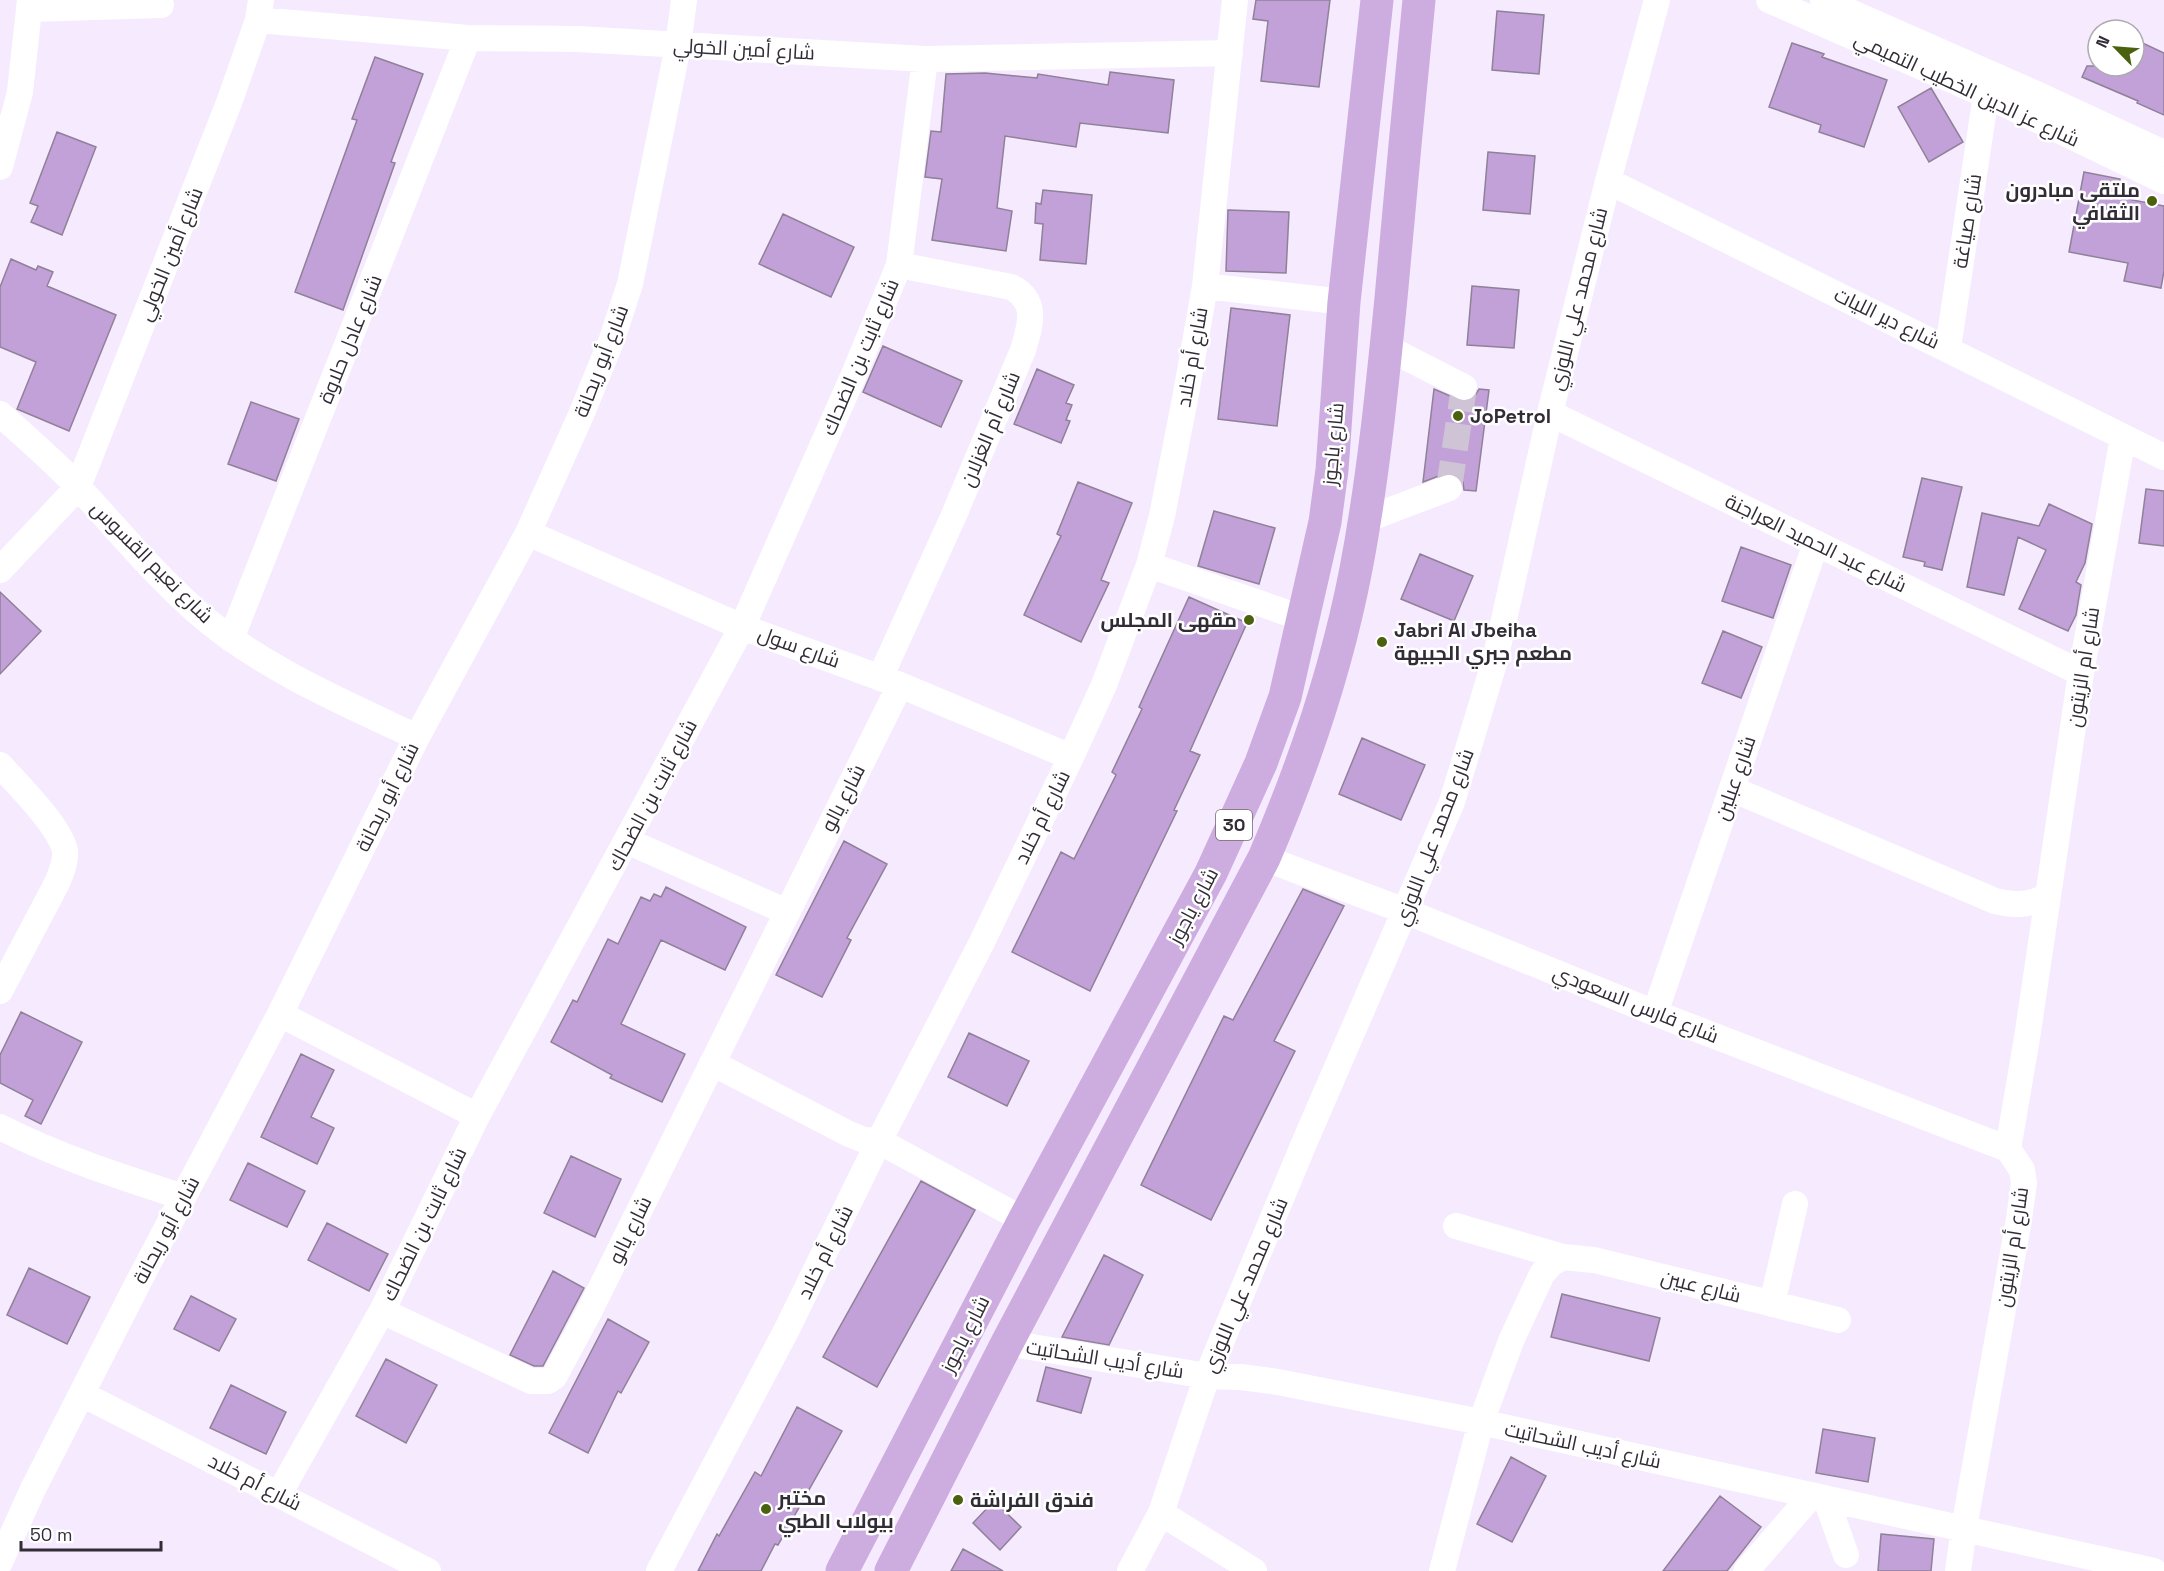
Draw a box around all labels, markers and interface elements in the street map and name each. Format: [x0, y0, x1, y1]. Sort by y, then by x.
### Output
north arrow [2086, 18, 2146, 78]
street label: شارع عز الدين الخطيب التميمي [1849, 25, 2084, 155]
street label: شارع أمين الخولي [672, 32, 816, 69]
text: N [2091, 33, 2115, 51]
street label: شارع صياغة [1947, 172, 1988, 270]
place label: ملتقى مبادرون الثقافي [2005, 177, 2140, 229]
street label: شارع أمين الخولي [131, 183, 211, 326]
marker: ملتقى مبادرون الثقافي [2145, 194, 2159, 208]
street label: شارع محمد علي اللوزي [1543, 205, 1616, 394]
street label: شارع عادل حلاوة [312, 271, 389, 408]
street label: شارع ثابت بن الضحاك [815, 275, 906, 440]
street label: شارع دير الليات [1829, 281, 1944, 356]
street label: شارع أبو ريحانة [568, 301, 635, 421]
street label: شارع أم خلاد [1170, 305, 1215, 409]
street label: شارع أم الغزلان [954, 367, 1027, 491]
street label: شارع ياجوز [1316, 402, 1351, 488]
place label: JoPetrol [1470, 403, 1551, 429]
marker: JoPetrol [1451, 409, 1465, 423]
street label: شارع عبد الحميد العراجنة [1720, 488, 1911, 599]
street label: شارع نعيم القسوس [85, 495, 219, 629]
street label: شارع أم الزيتون [2061, 605, 2106, 729]
place label: مقهى المجلس [1100, 607, 1237, 633]
marker: مقهى المجلس [1242, 613, 1256, 627]
place label: Jabri Al Jbeiha مطعم جبري الجبيهة [1394, 617, 1572, 669]
street label: شارع سول [754, 620, 844, 675]
marker: Jabri Al Jbeiha مطعم جبري الجبيهة [1375, 635, 1389, 649]
street label: شارع ثابت بن الضحاك [601, 715, 704, 876]
street label: شارع عبلين [1708, 732, 1762, 824]
street label: شارع أبو ريحانة [349, 738, 426, 856]
street label: شارع محمد علي اللوزي [1388, 745, 1483, 930]
street label: شارع يالو [815, 760, 872, 837]
street label: شارع أم خلاد [1008, 766, 1077, 869]
road number: 30 [1216, 810, 1252, 840]
street label: شارع ياجوز [1162, 863, 1225, 950]
street label: شارع فارس السعودي [1548, 959, 1723, 1052]
street label: شارع ثابت بن الضحاك [375, 1143, 473, 1306]
street label: شارع أبو ريحانة [127, 1172, 206, 1289]
street label: شارع أم الزيتون [1990, 1185, 2035, 1309]
street label: شارع يالو [602, 1192, 658, 1269]
street label: شارع محمد علي اللوزي [1196, 1193, 1296, 1378]
street label: شارع أم خلاد [791, 1201, 860, 1304]
street label: شارع عبين [1658, 1264, 1744, 1309]
street label: شارع ياجوز [934, 1291, 996, 1378]
street label: شارع أديب الشحاتيت [1024, 1334, 1186, 1385]
street label: شارع أديب الشحاتيت [1502, 1416, 1664, 1475]
street label: شارع أم خلاد [204, 1447, 306, 1517]
place label: مختبر بيولاب الطبي [777, 1485, 894, 1538]
place label: فندق الفراشة [970, 1487, 1094, 1513]
marker: فندق الفراشة [951, 1493, 965, 1507]
marker: مختبر بيولاب الطبي [759, 1502, 773, 1516]
scale bar [21, 1514, 160, 1552]
text: 50 m [30, 1523, 72, 1546]

